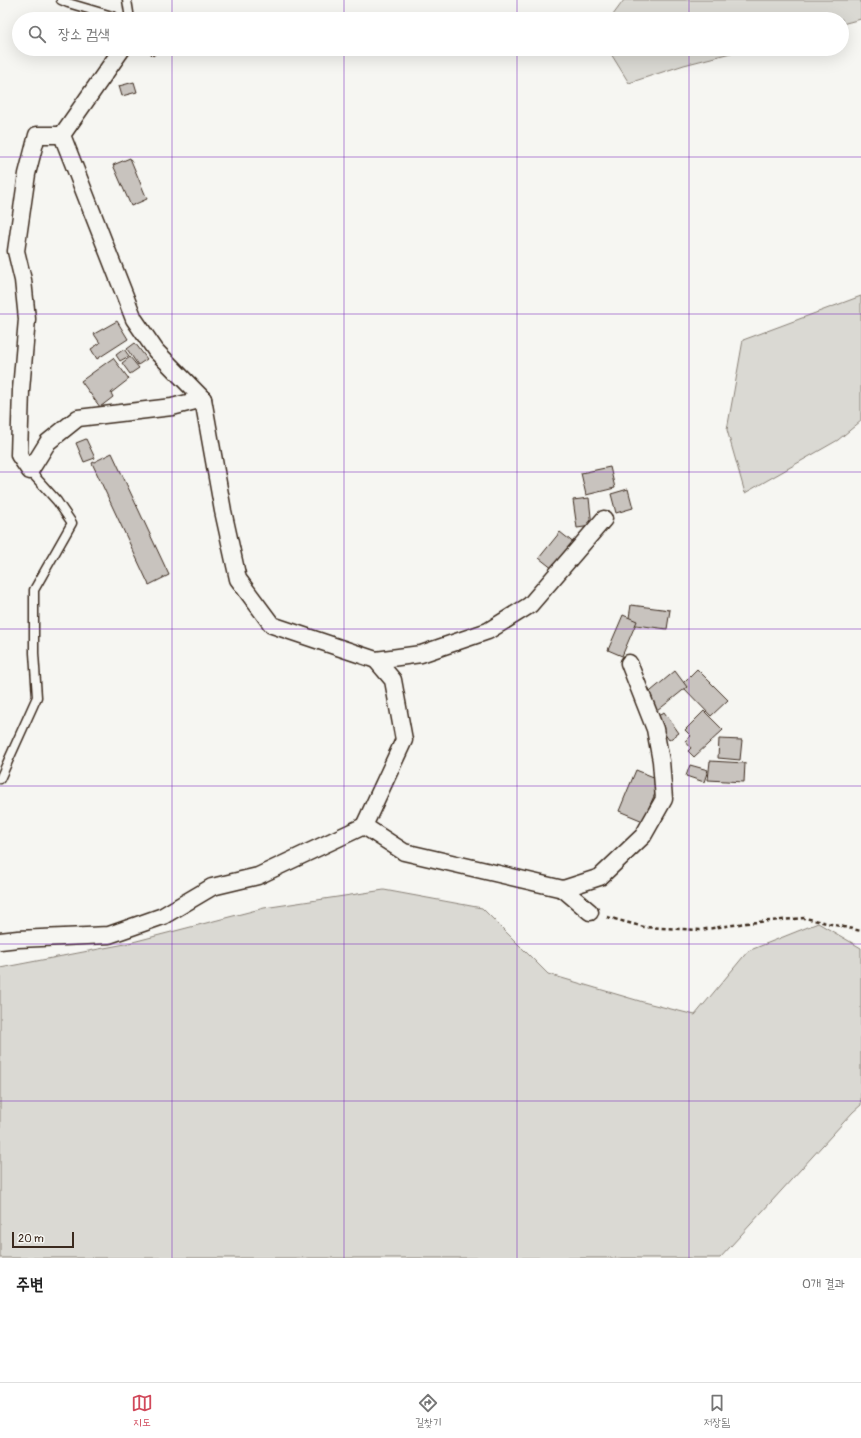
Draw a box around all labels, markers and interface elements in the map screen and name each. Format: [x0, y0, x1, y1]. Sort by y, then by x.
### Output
search box [12, 12, 849, 56]
icon: search [26, 23, 48, 45]
text: 장소 검색 [58, 25, 110, 44]
scale bar [12, 1230, 74, 1249]
text: 20 m [18, 1232, 44, 1245]
text: 주변 [16, 1274, 43, 1295]
text: 0개 결과 [802, 1276, 845, 1292]
tab: 지도 [131, 1392, 153, 1430]
tab: 길찾기 [415, 1392, 441, 1430]
tab: 저장됨 [703, 1392, 730, 1430]

